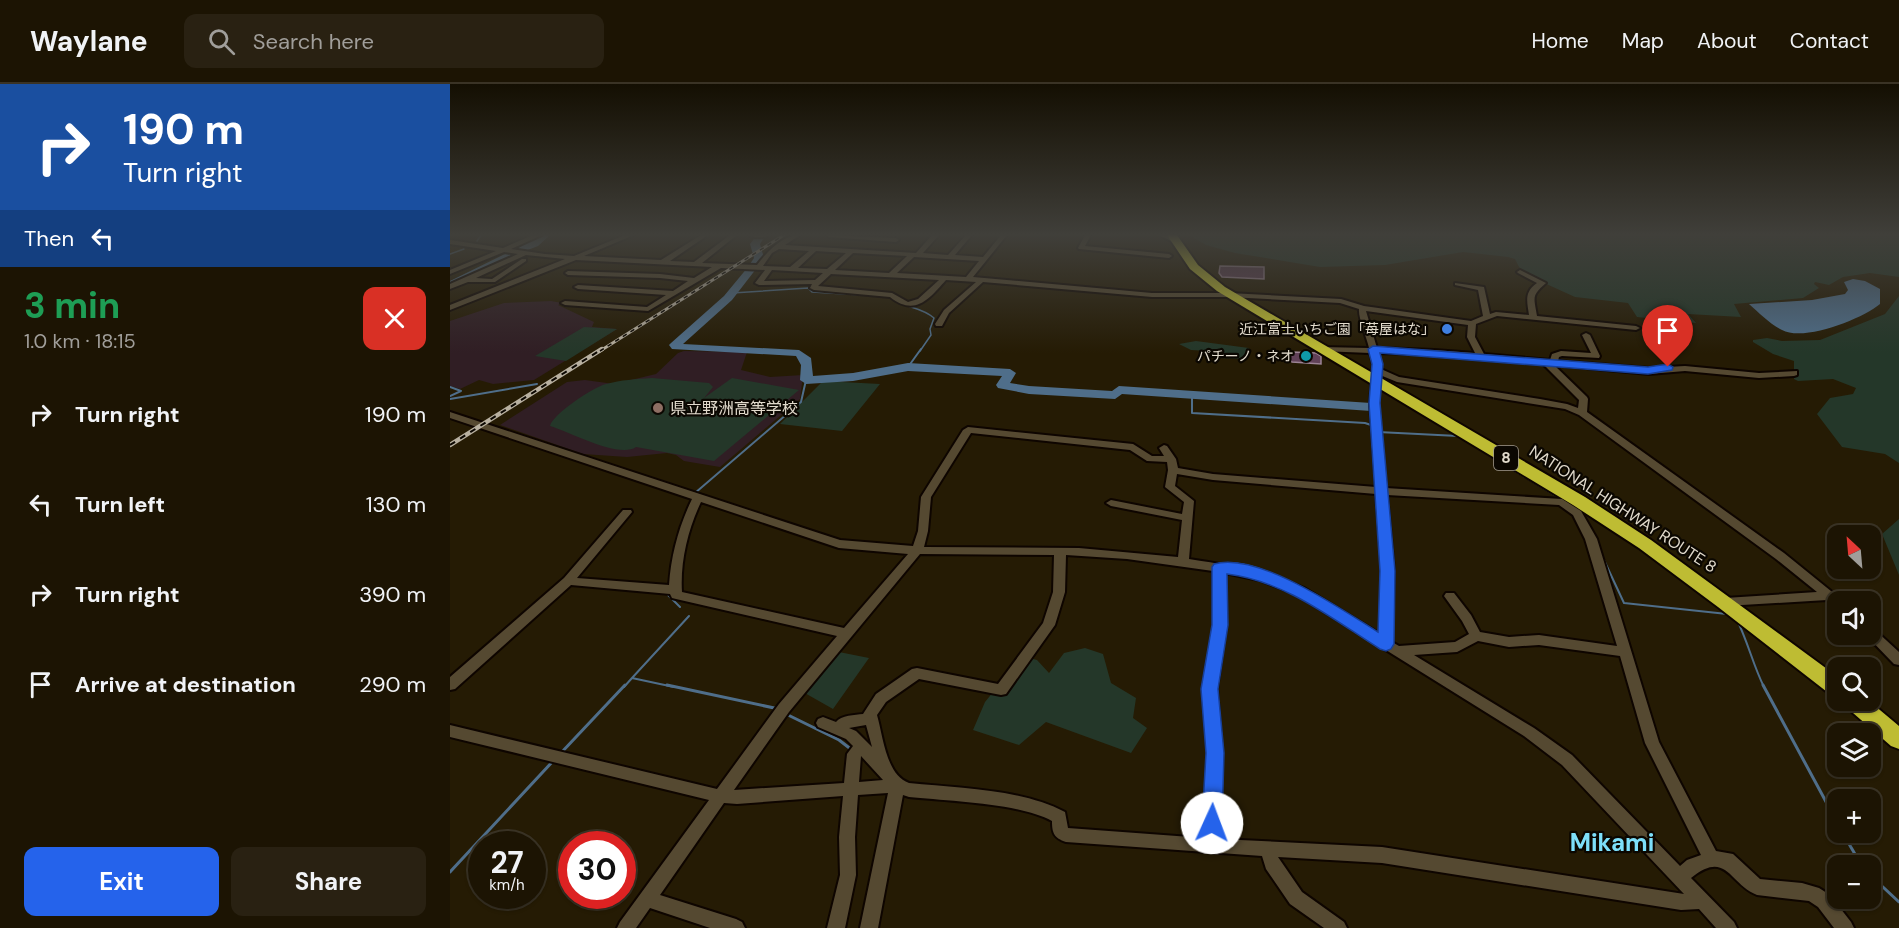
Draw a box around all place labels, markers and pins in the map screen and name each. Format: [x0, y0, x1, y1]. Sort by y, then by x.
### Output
pin [1642, 305, 1693, 367]
place label: 近江富士いちご園「苺屋はな」 [1239, 320, 1435, 338]
marker: 近江富士いちご園「苺屋はな」 [1440, 322, 1454, 336]
place label: パチーノ・ネオ [1197, 347, 1294, 365]
marker: パチーノ・ネオ [1299, 349, 1313, 363]
place label: 県立野洲高等学校 [670, 398, 798, 419]
marker: 県立野洲高等学校 [651, 401, 665, 415]

